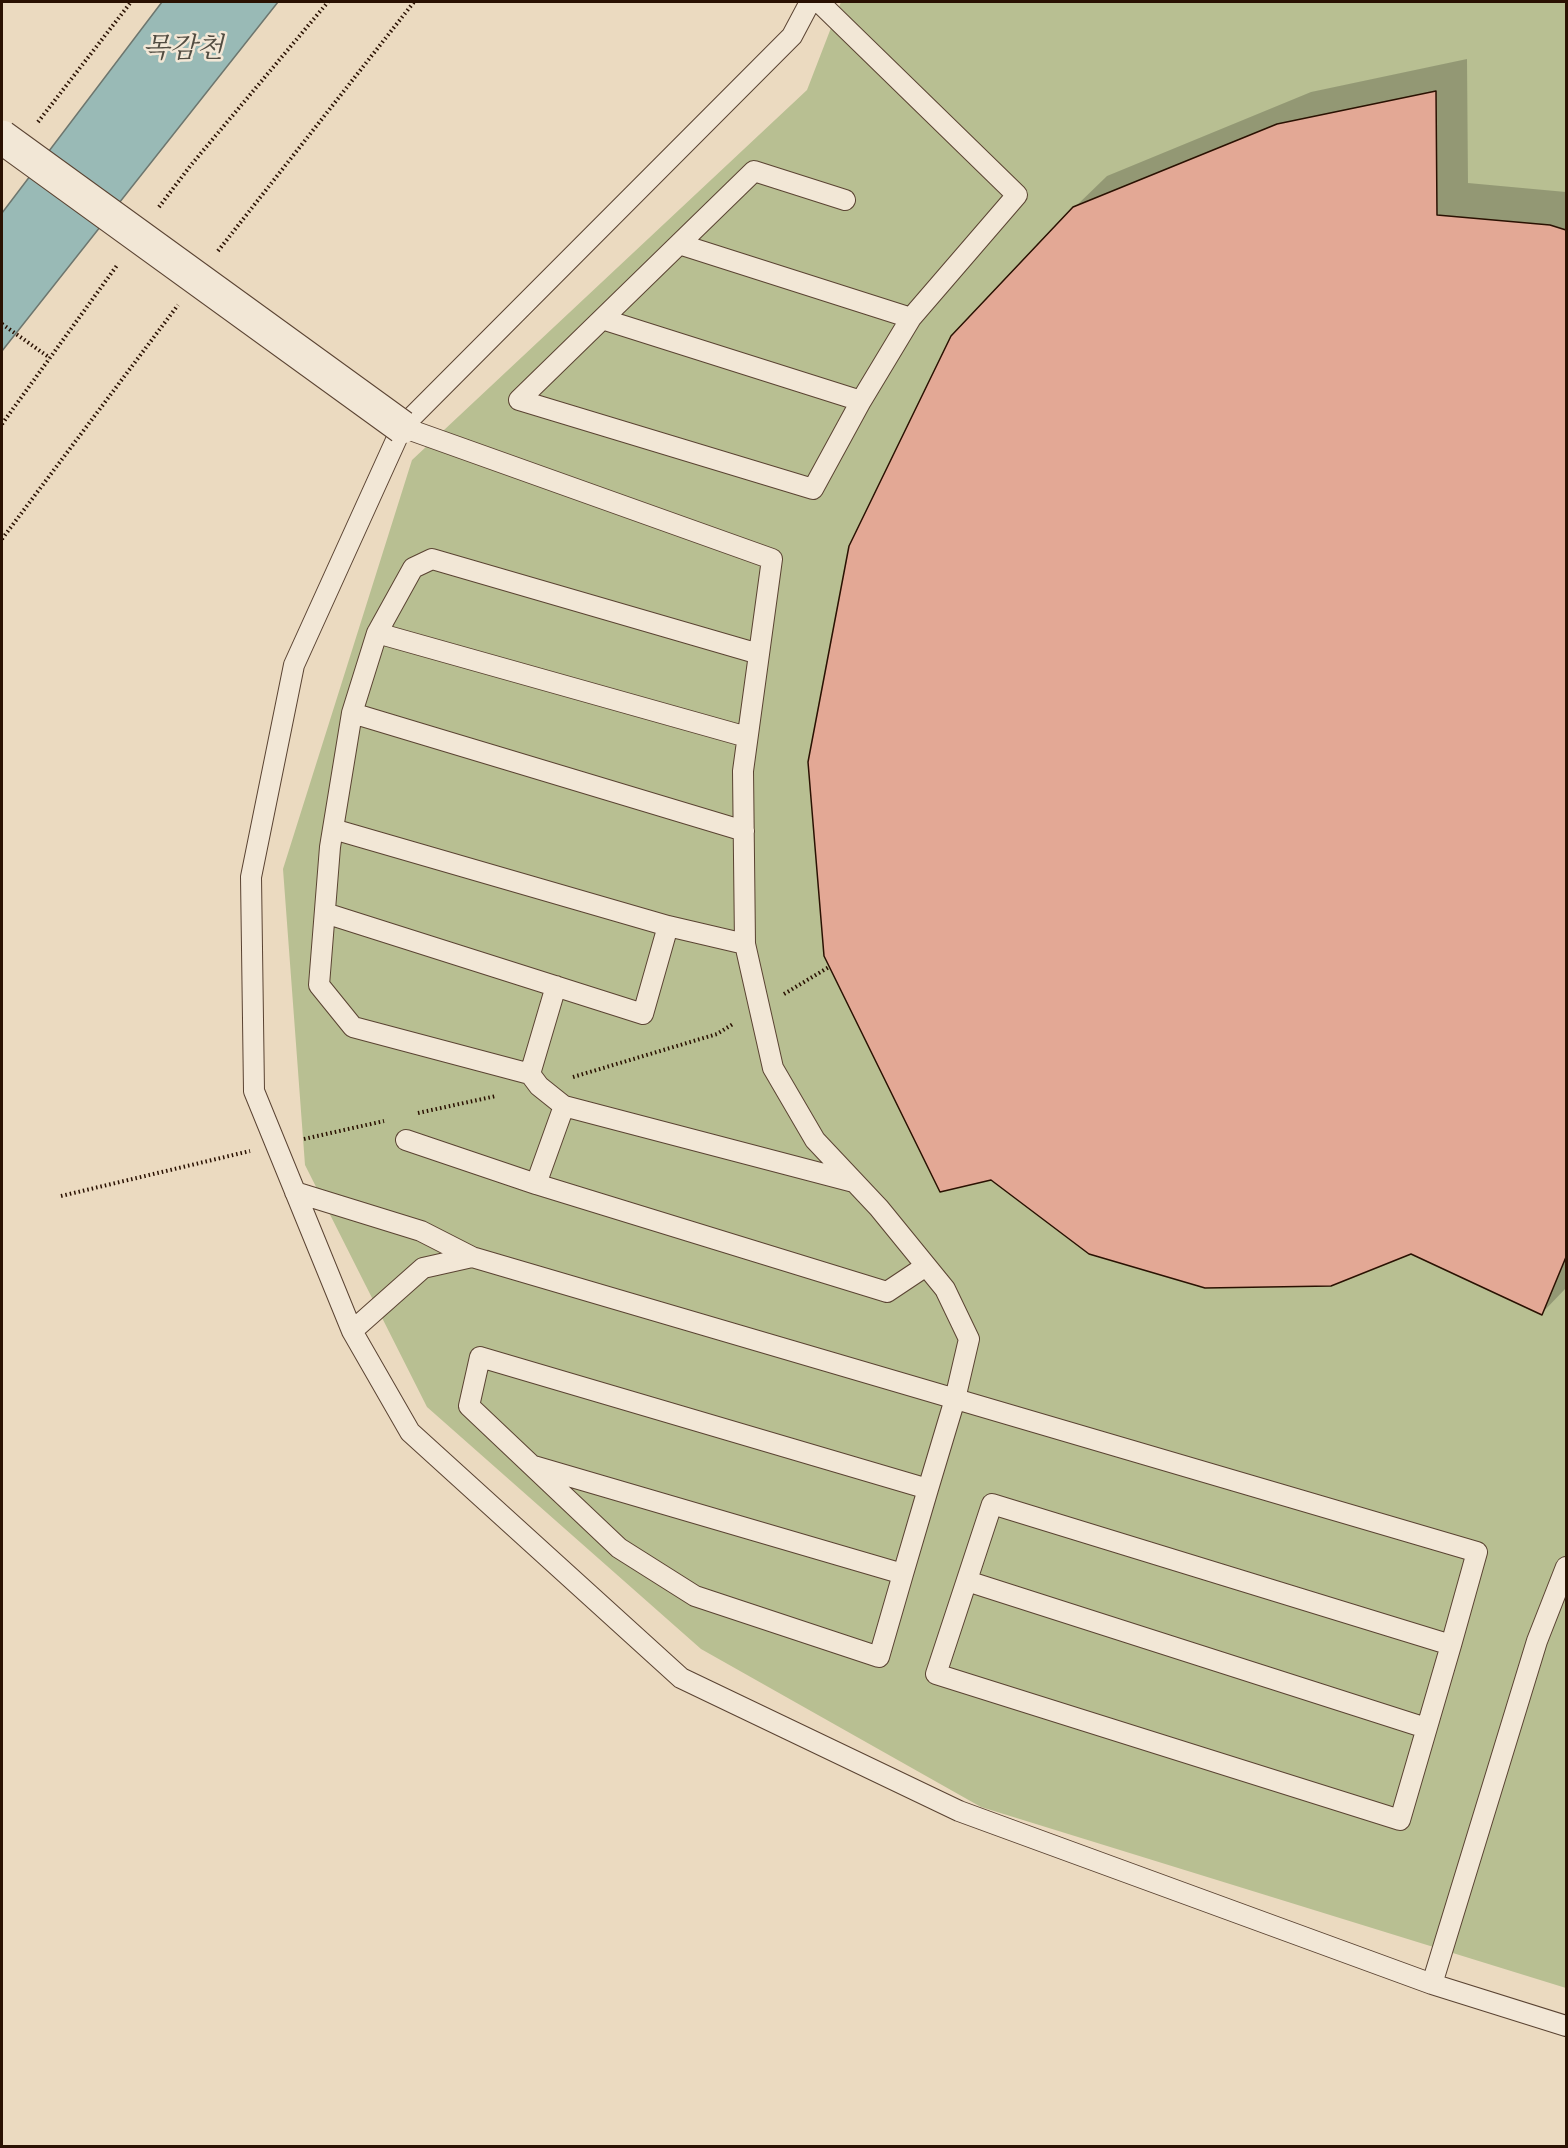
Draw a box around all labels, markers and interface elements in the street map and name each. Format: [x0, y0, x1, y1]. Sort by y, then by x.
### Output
water label: 목감천 [142, 32, 224, 66]

